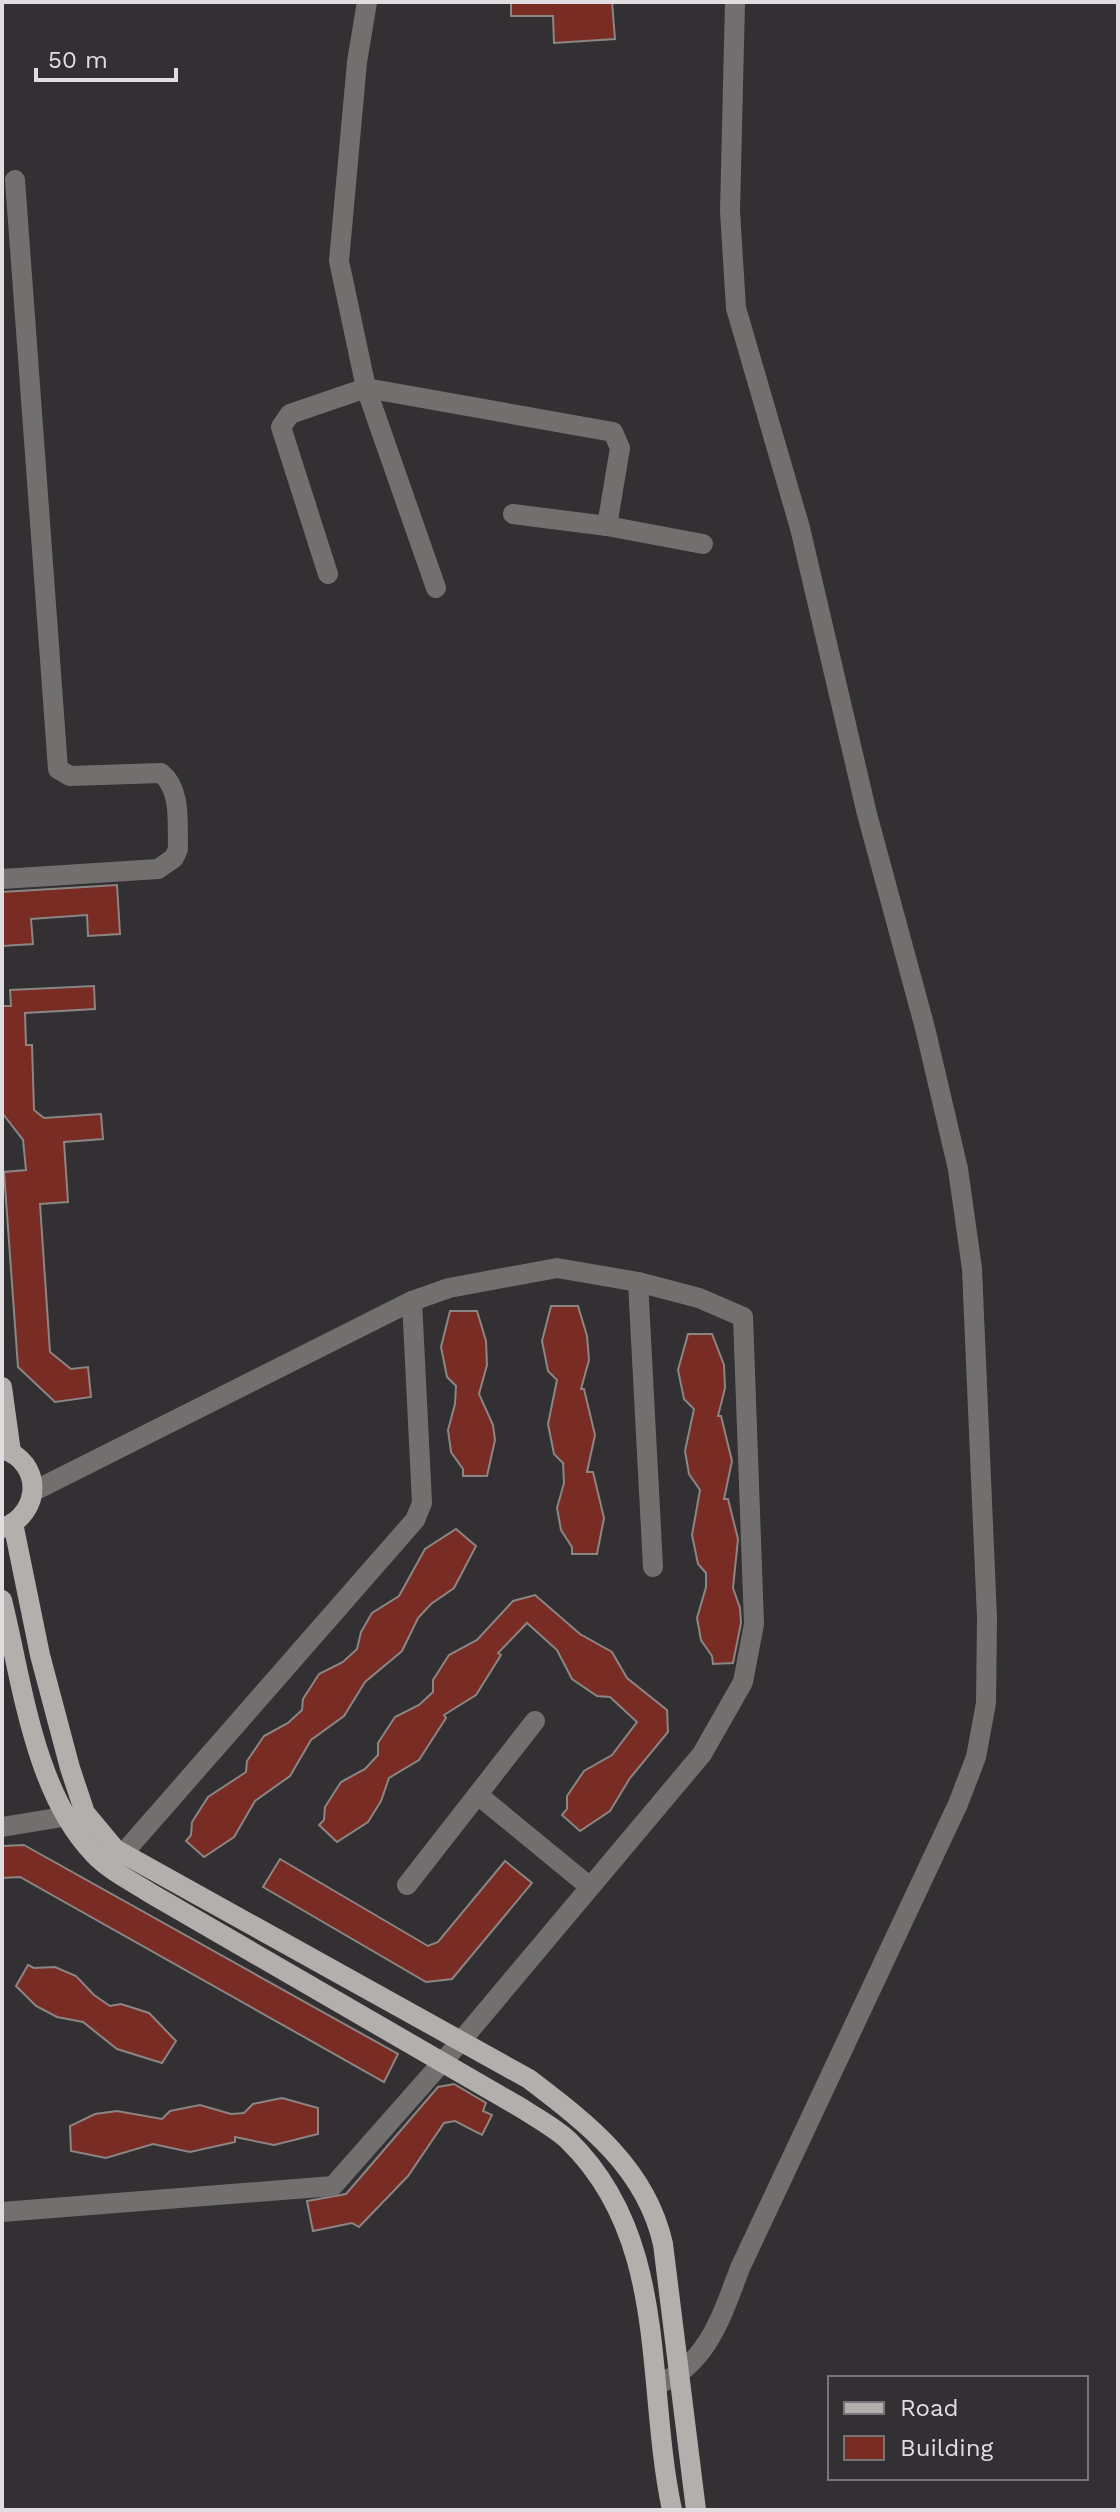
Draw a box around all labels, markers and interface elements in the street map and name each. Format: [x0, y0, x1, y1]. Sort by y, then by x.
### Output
scale bar [36, 32, 176, 82]
text: 50 m [48, 46, 108, 74]
legend [828, 2376, 1088, 2480]
text: Road [900, 2394, 959, 2422]
text: Building [900, 2434, 993, 2462]

